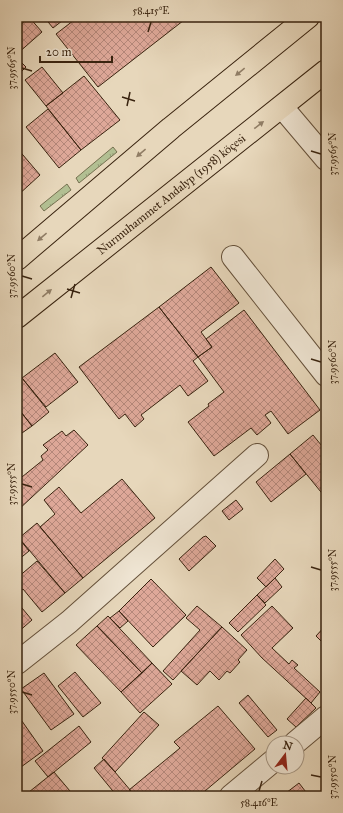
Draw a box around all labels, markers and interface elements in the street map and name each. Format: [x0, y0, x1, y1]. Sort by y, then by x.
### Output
text: 58.415°E [132, 5, 170, 17]
scale bar [40, 38, 112, 64]
text: 20 m [46, 45, 72, 59]
text: 37.9565°N [6, 46, 18, 90]
one-way arrow [235, 68, 246, 77]
one-way arrow [253, 120, 264, 129]
street label: Nurmuhammet Andalyp (1958) köçesi [94, 131, 249, 258]
text: 37.9565°N [327, 132, 339, 176]
one-way arrow [136, 149, 146, 158]
one-way arrow [37, 233, 48, 242]
text: 37.9560°N [6, 253, 18, 298]
one-way arrow [42, 288, 53, 297]
text: 37.9560°N [327, 339, 339, 384]
text: 37.9555°N [6, 462, 18, 505]
text: 37.9555°N [327, 548, 339, 591]
text: 37.9550°N [6, 670, 18, 714]
north arrow [265, 735, 305, 775]
text: N [281, 738, 295, 754]
text: 37.9550°N [327, 755, 339, 799]
text: 58.416°E [240, 797, 278, 809]

